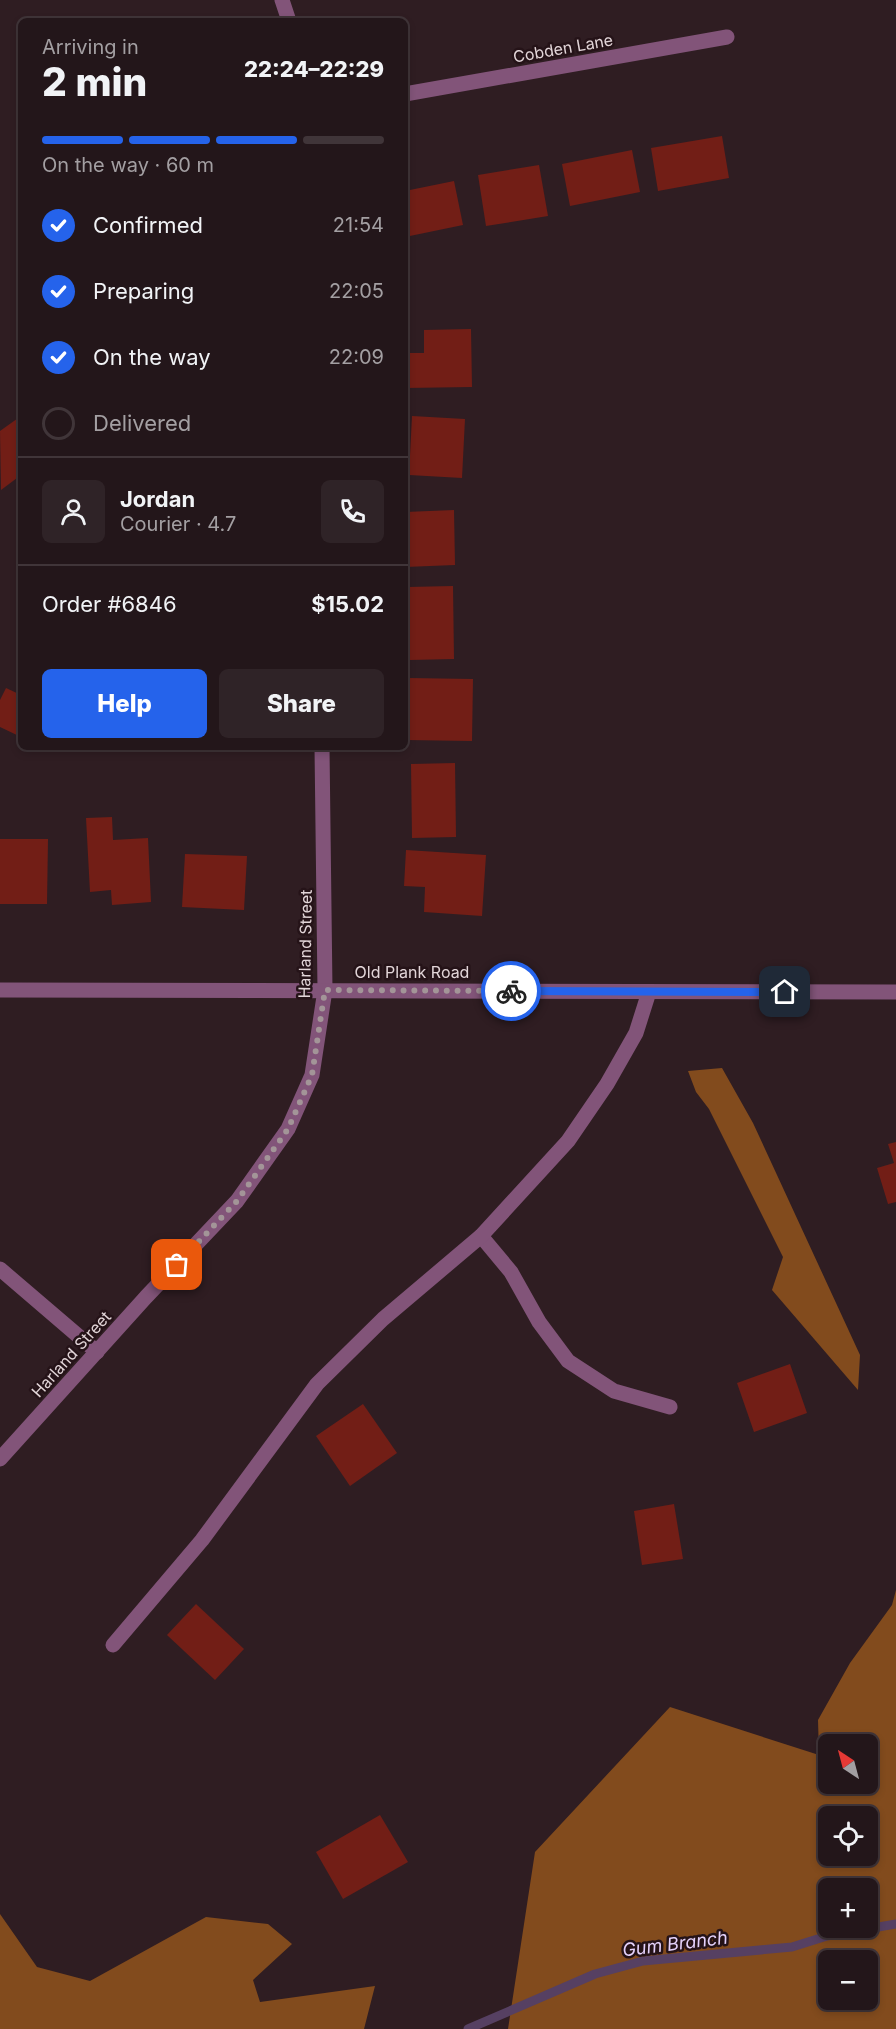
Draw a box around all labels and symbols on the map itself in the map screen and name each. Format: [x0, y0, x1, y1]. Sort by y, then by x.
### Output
street label: Cobden Lane [512, 29, 614, 67]
street label: Harland Street [294, 889, 316, 999]
courier [481, 961, 541, 1021]
street label: Old Plank Road [355, 962, 469, 982]
pin [759, 966, 810, 1017]
pin [151, 1239, 202, 1290]
street label: Harland Street [27, 1307, 115, 1401]
north arrow [818, 1734, 878, 1794]
water label: Gum Branch [621, 1927, 729, 1960]

